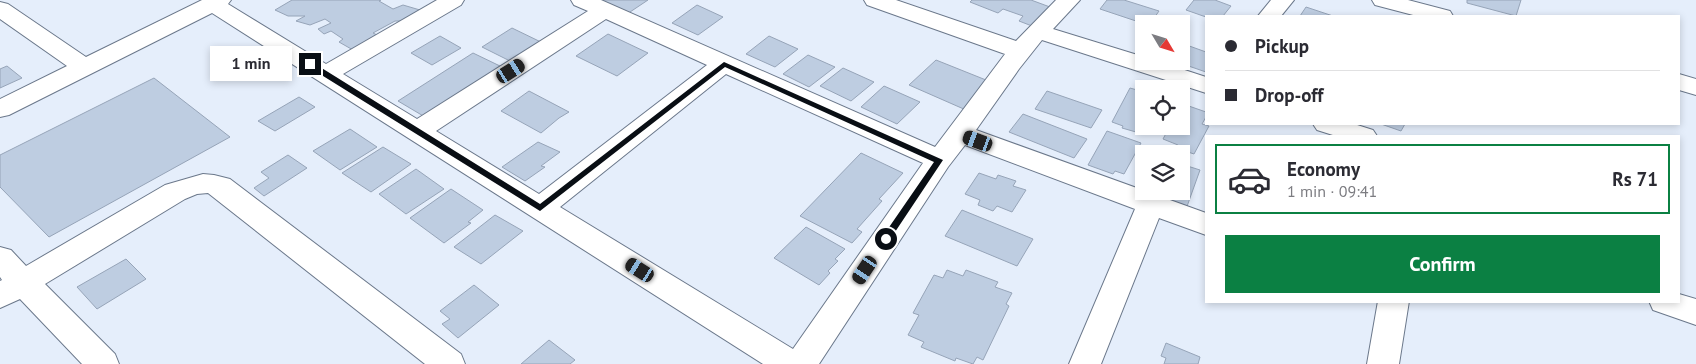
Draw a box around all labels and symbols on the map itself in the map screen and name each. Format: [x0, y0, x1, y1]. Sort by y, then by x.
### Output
north arrow [1135, 15, 1190, 70]
callout: 1 min [210, 46, 292, 82]
route end [299, 53, 321, 75]
car [494, 57, 527, 85]
car [961, 129, 994, 153]
route start [875, 228, 897, 250]
car [850, 253, 879, 287]
car [623, 256, 656, 284]

